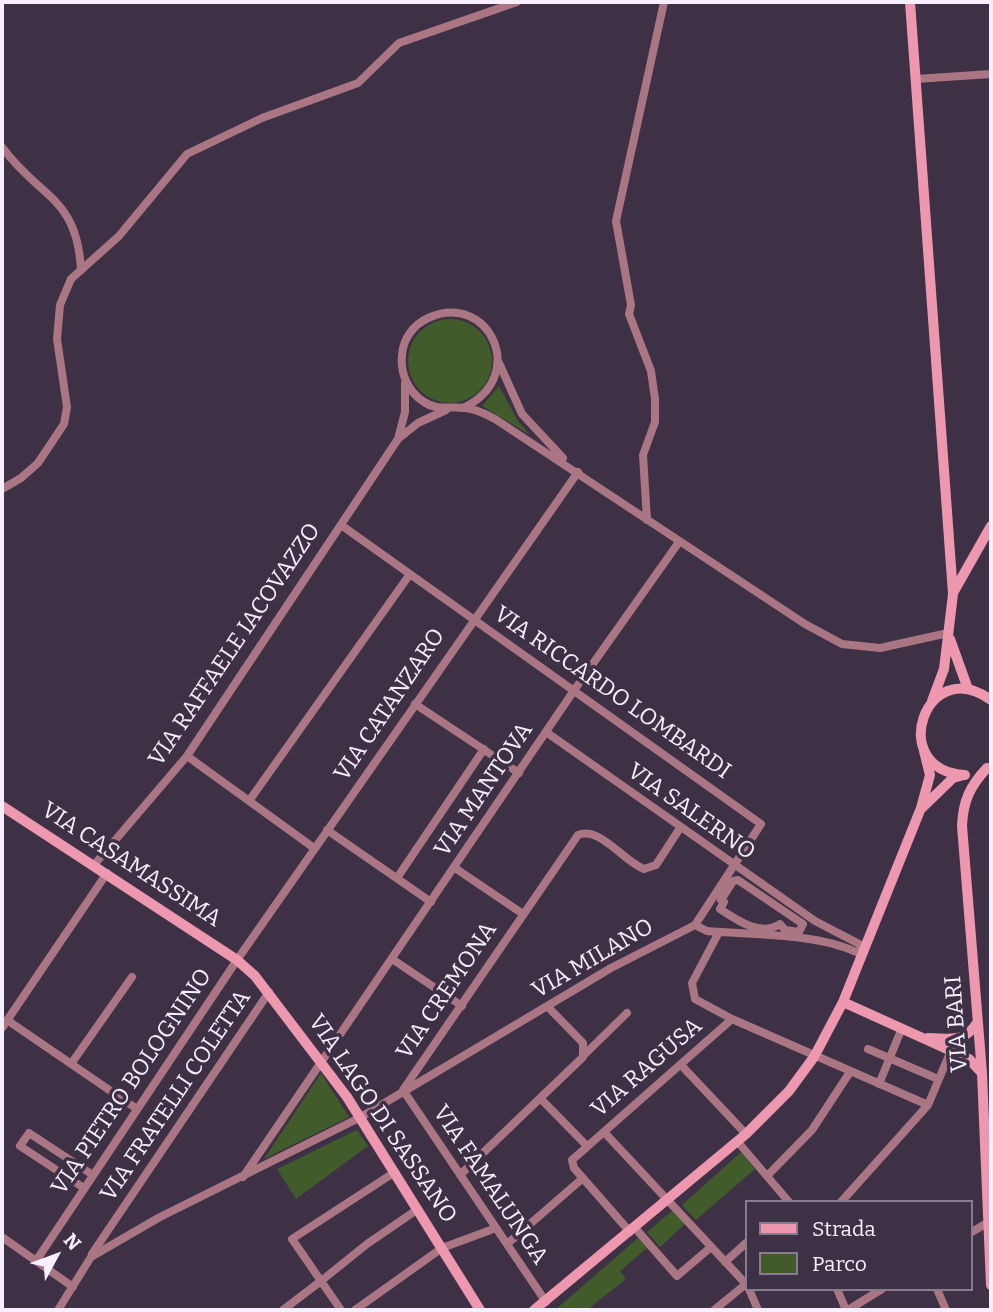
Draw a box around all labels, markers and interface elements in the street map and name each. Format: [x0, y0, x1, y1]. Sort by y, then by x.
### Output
street label: VIA RAFFAELE IACOVAZZO [143, 518, 327, 772]
street label: VIA RICCARDO LOMBARDI [488, 601, 736, 785]
street label: VIA CATANZARO [329, 623, 451, 787]
street label: VIA MANTOVA [429, 718, 539, 862]
street label: VIA SALERNO [622, 758, 760, 866]
street label: VIA CASAMASSIMA [36, 797, 226, 933]
street label: VIA MILANO [527, 913, 659, 1005]
street label: VIA CREMONA [391, 917, 503, 1065]
street label: VIA PIETRO BOLOGNINO [46, 964, 218, 1200]
street label: VIA BARI [940, 975, 974, 1073]
street label: VIA FRATELLI COLETTA [95, 985, 257, 1207]
street label: VIA LAGO DI SASSANO [302, 1009, 462, 1229]
street label: VIA RAGUSA [586, 1012, 708, 1124]
street label: VIA FAMALUNGA [427, 1100, 553, 1270]
legend [744, 1200, 972, 1291]
text: Strada [812, 1216, 876, 1242]
north arrow [21, 1221, 91, 1291]
text: N [59, 1229, 86, 1255]
text: Parco [812, 1251, 867, 1277]

